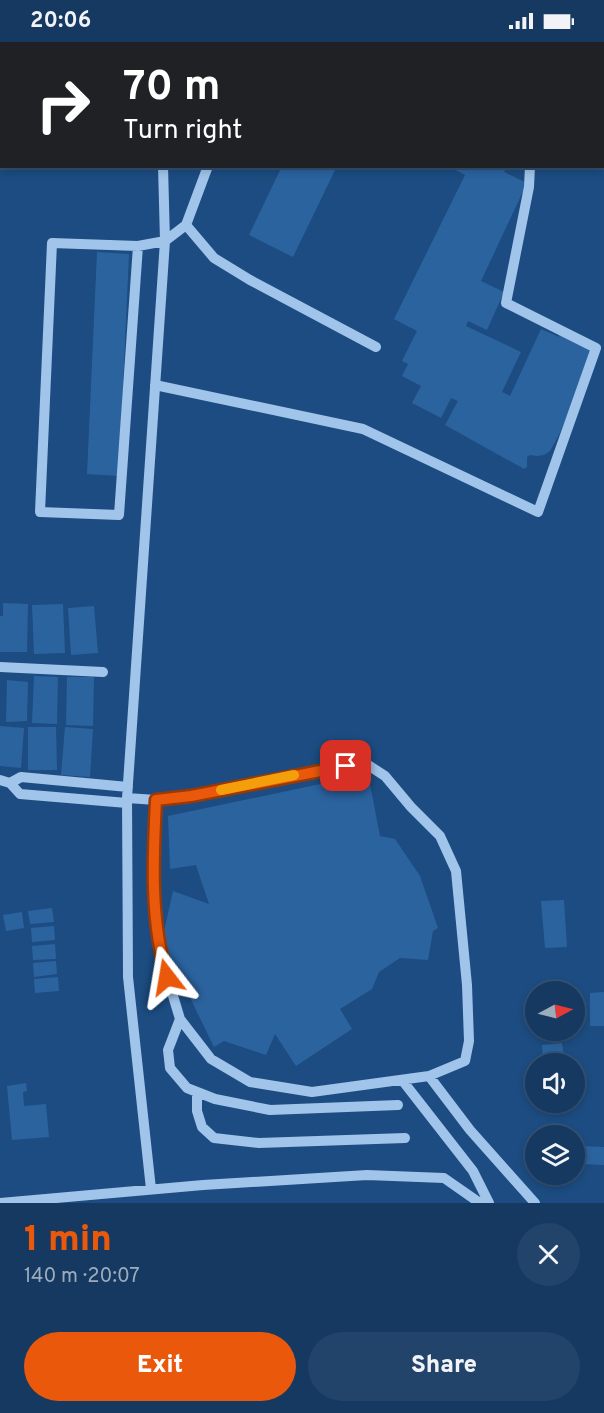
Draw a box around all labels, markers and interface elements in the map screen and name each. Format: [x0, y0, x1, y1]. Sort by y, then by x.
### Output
text: 20:06 [30, 8, 91, 35]
text: 70 m [123, 62, 221, 115]
icon: right [24, 66, 102, 144]
text: Turn right [123, 114, 242, 148]
pin [320, 740, 371, 791]
icon: arrive [329, 749, 362, 782]
position arrow [135, 945, 199, 1009]
north arrow [525, 981, 585, 1041]
map controls [525, 981, 585, 1185]
button: sound [525, 1053, 585, 1113]
button: layers [525, 1125, 585, 1185]
text: 1 min [24, 1218, 112, 1264]
button: close [517, 1223, 580, 1286]
text: 140 m · 20:07 [24, 1264, 140, 1290]
button: Exit [24, 1332, 296, 1401]
button: Share [308, 1332, 580, 1401]

